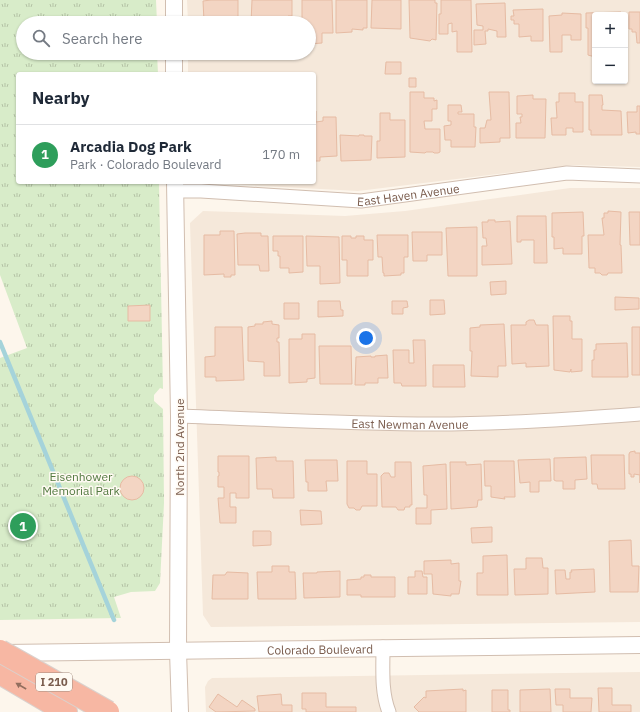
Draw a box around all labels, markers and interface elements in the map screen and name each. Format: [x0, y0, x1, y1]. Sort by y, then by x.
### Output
map controls [592, 12, 628, 84]
button: + [592, 12, 628, 48]
search box [16, 16, 316, 60]
icon: search [30, 27, 52, 49]
text: Search here [62, 29, 142, 48]
button: − [592, 48, 628, 84]
text: Nearby [32, 87, 90, 109]
text: Arcadia Dog Park [70, 137, 192, 156]
text: 1 [41, 146, 49, 163]
text: 170 m [262, 146, 300, 163]
text: Park · Colorado Boulevard [70, 156, 222, 173]
street label: East Haven Avenue [357, 180, 461, 209]
your location [356, 328, 376, 348]
street label: North 2nd Avenue [172, 398, 187, 496]
street label: East Newman Avenue [351, 415, 469, 432]
park label: Eisenhower Memorial Park [42, 469, 121, 498]
pin: 1 [10, 511, 36, 541]
street label: Colorado Boulevard [267, 641, 373, 657]
road number: I 210 [36, 673, 72, 691]
one-way arrow [15, 682, 27, 689]

